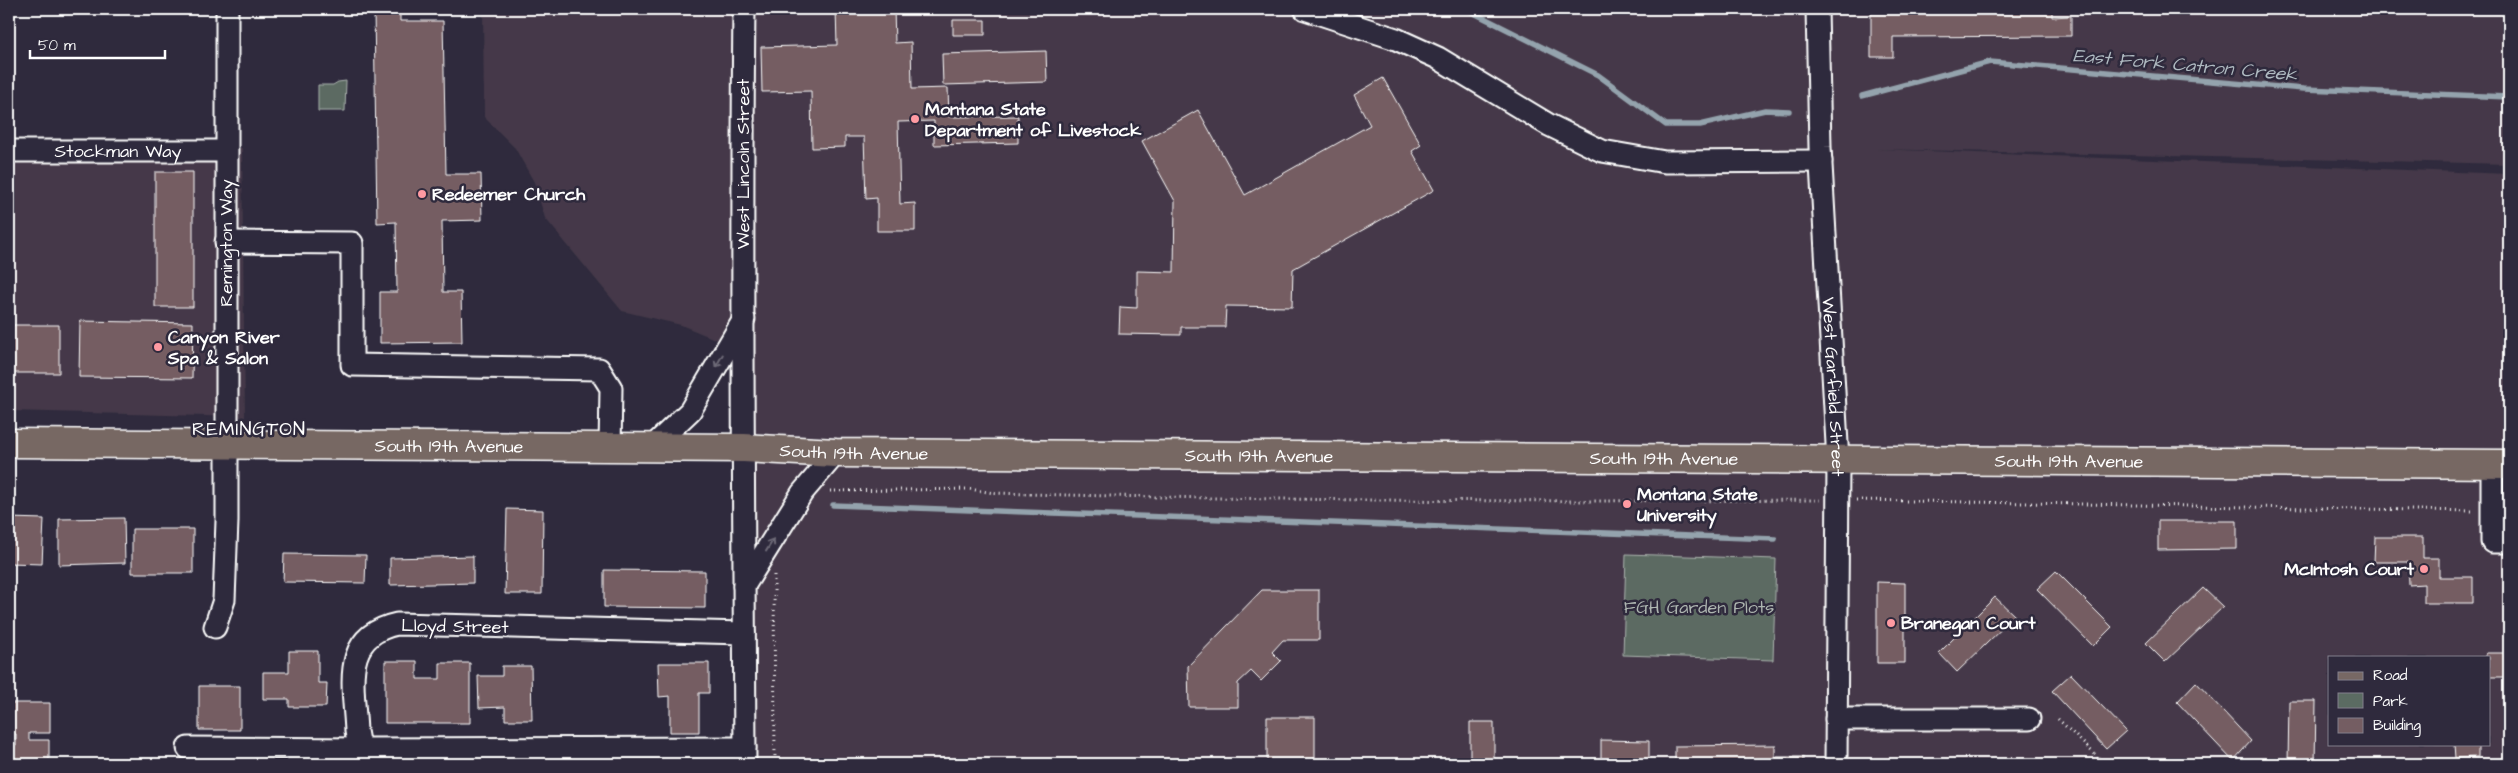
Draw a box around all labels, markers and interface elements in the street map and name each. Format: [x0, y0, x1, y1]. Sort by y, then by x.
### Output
scale bar [30, 28, 165, 60]
text: 50 m [38, 35, 76, 56]
water label: East Fork Catron Creek [2072, 42, 2298, 89]
street label: West Lincoln Street [731, 78, 756, 249]
place label: Montana State Department of Livestock [925, 97, 1142, 143]
marker: Montana State Department of Livestock [909, 113, 921, 125]
street label: Stockman Way [55, 139, 182, 165]
street label: Remington Way [214, 179, 240, 307]
place label: Redeemer Church [432, 182, 586, 207]
marker: Redeemer Church [416, 188, 428, 200]
street label: West Garfield Street [1816, 296, 1850, 477]
place label: Canyon River Spa & Salon [167, 325, 280, 371]
marker: Canyon River Spa & Salon [152, 341, 164, 353]
one-way arrow [714, 353, 724, 367]
district label: REMINGTON [192, 416, 306, 443]
street label: South 19th Avenue [375, 433, 524, 460]
street label: South 19th Avenue [779, 438, 929, 467]
street label: South 19th Avenue [1184, 443, 1334, 469]
street label: South 19th Avenue [1589, 446, 1739, 472]
street label: South 19th Avenue [1994, 449, 2144, 475]
place label: Montana State University [1637, 482, 1758, 529]
marker: Montana State University [1621, 498, 1633, 510]
one-way arrow [765, 538, 775, 552]
place label: McIntosh Court [2284, 557, 2415, 582]
marker: McIntosh Court [2418, 563, 2430, 575]
park label: FGH Garden Plots [1624, 595, 1774, 620]
place label: Branegan Court [1901, 611, 2036, 637]
street label: Lloyd Street [401, 613, 510, 641]
marker: Branegan Court [1885, 617, 1897, 629]
legend [2328, 656, 2490, 746]
text: Road [2373, 665, 2408, 686]
text: Park [2373, 691, 2408, 712]
text: Building [2373, 715, 2421, 737]

